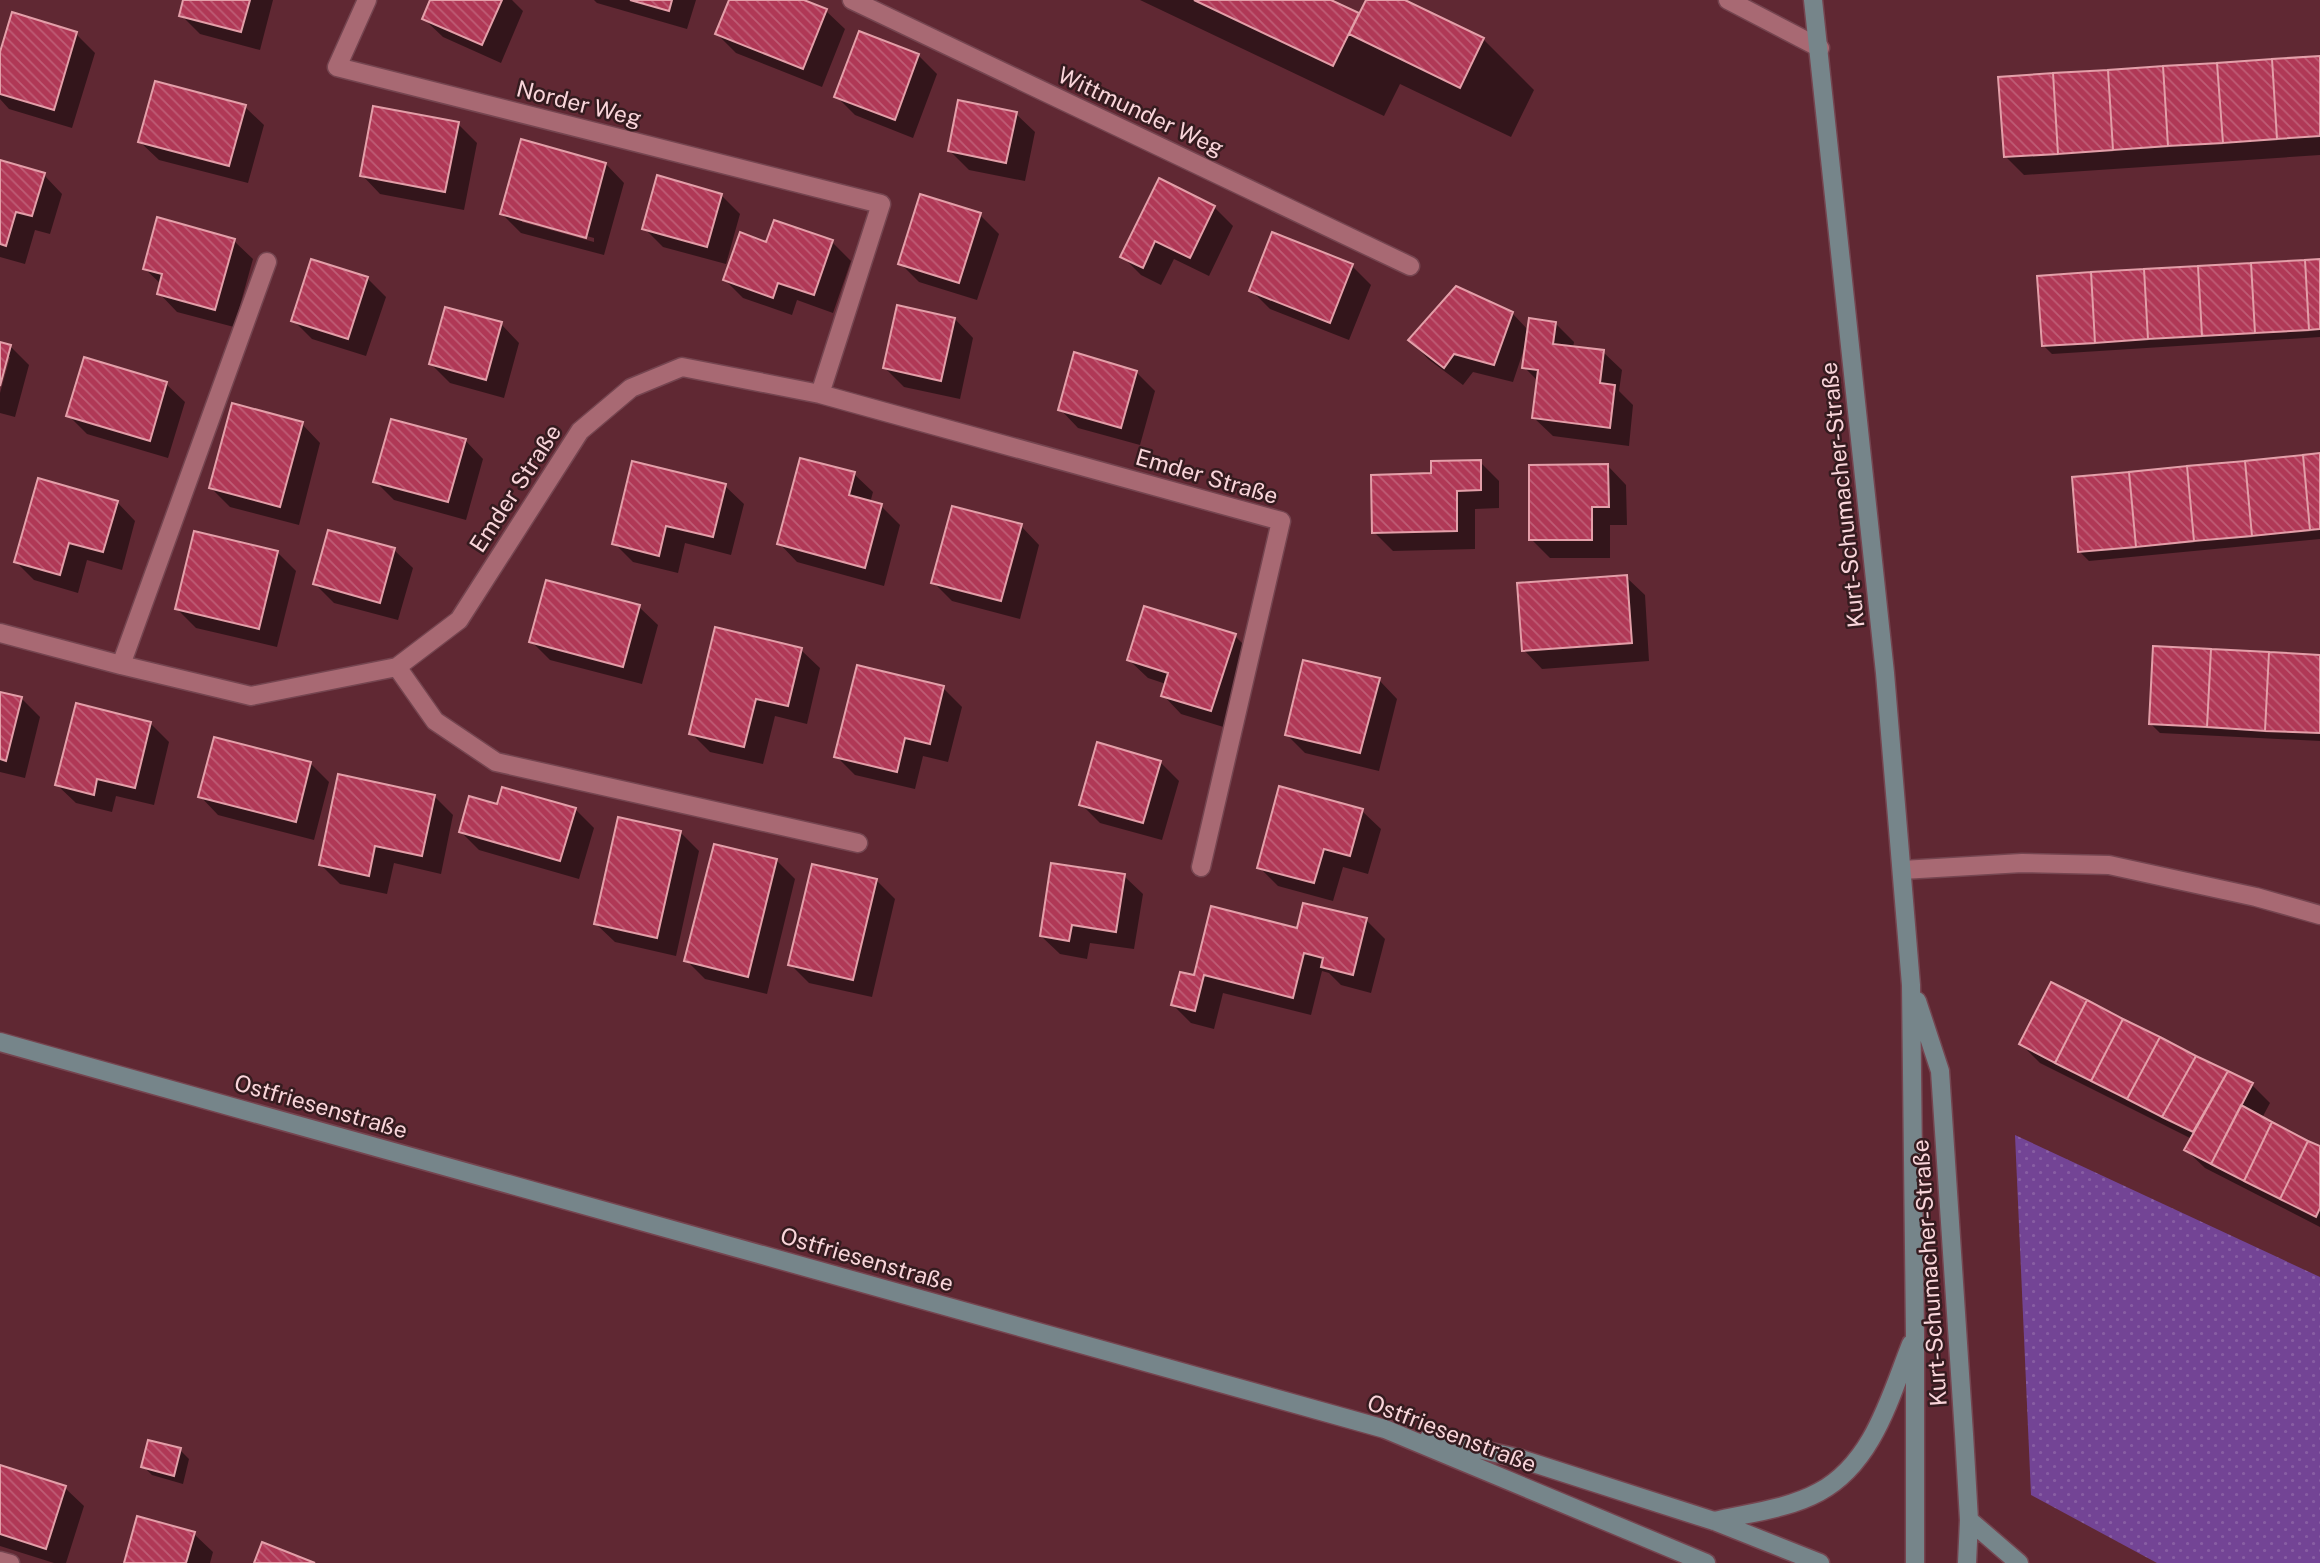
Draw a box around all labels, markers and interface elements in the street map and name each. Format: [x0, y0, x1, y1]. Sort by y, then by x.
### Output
street label: Wittmunder Weg [1054, 61, 1228, 161]
street label: Norder Weg [514, 74, 644, 132]
street label: Kurt-Schumacher-Straße [1815, 361, 1869, 629]
street label: Emder Straße [464, 419, 566, 557]
street label: Emder Straße [1133, 443, 1281, 509]
street label: Ostfriesenstraße [231, 1068, 411, 1144]
street label: Kurt-Schumacher-Straße [1906, 1139, 1952, 1407]
street label: Ostfriesenstraße [777, 1221, 957, 1297]
street label: Ostfriesenstraße [1364, 1388, 1540, 1478]

